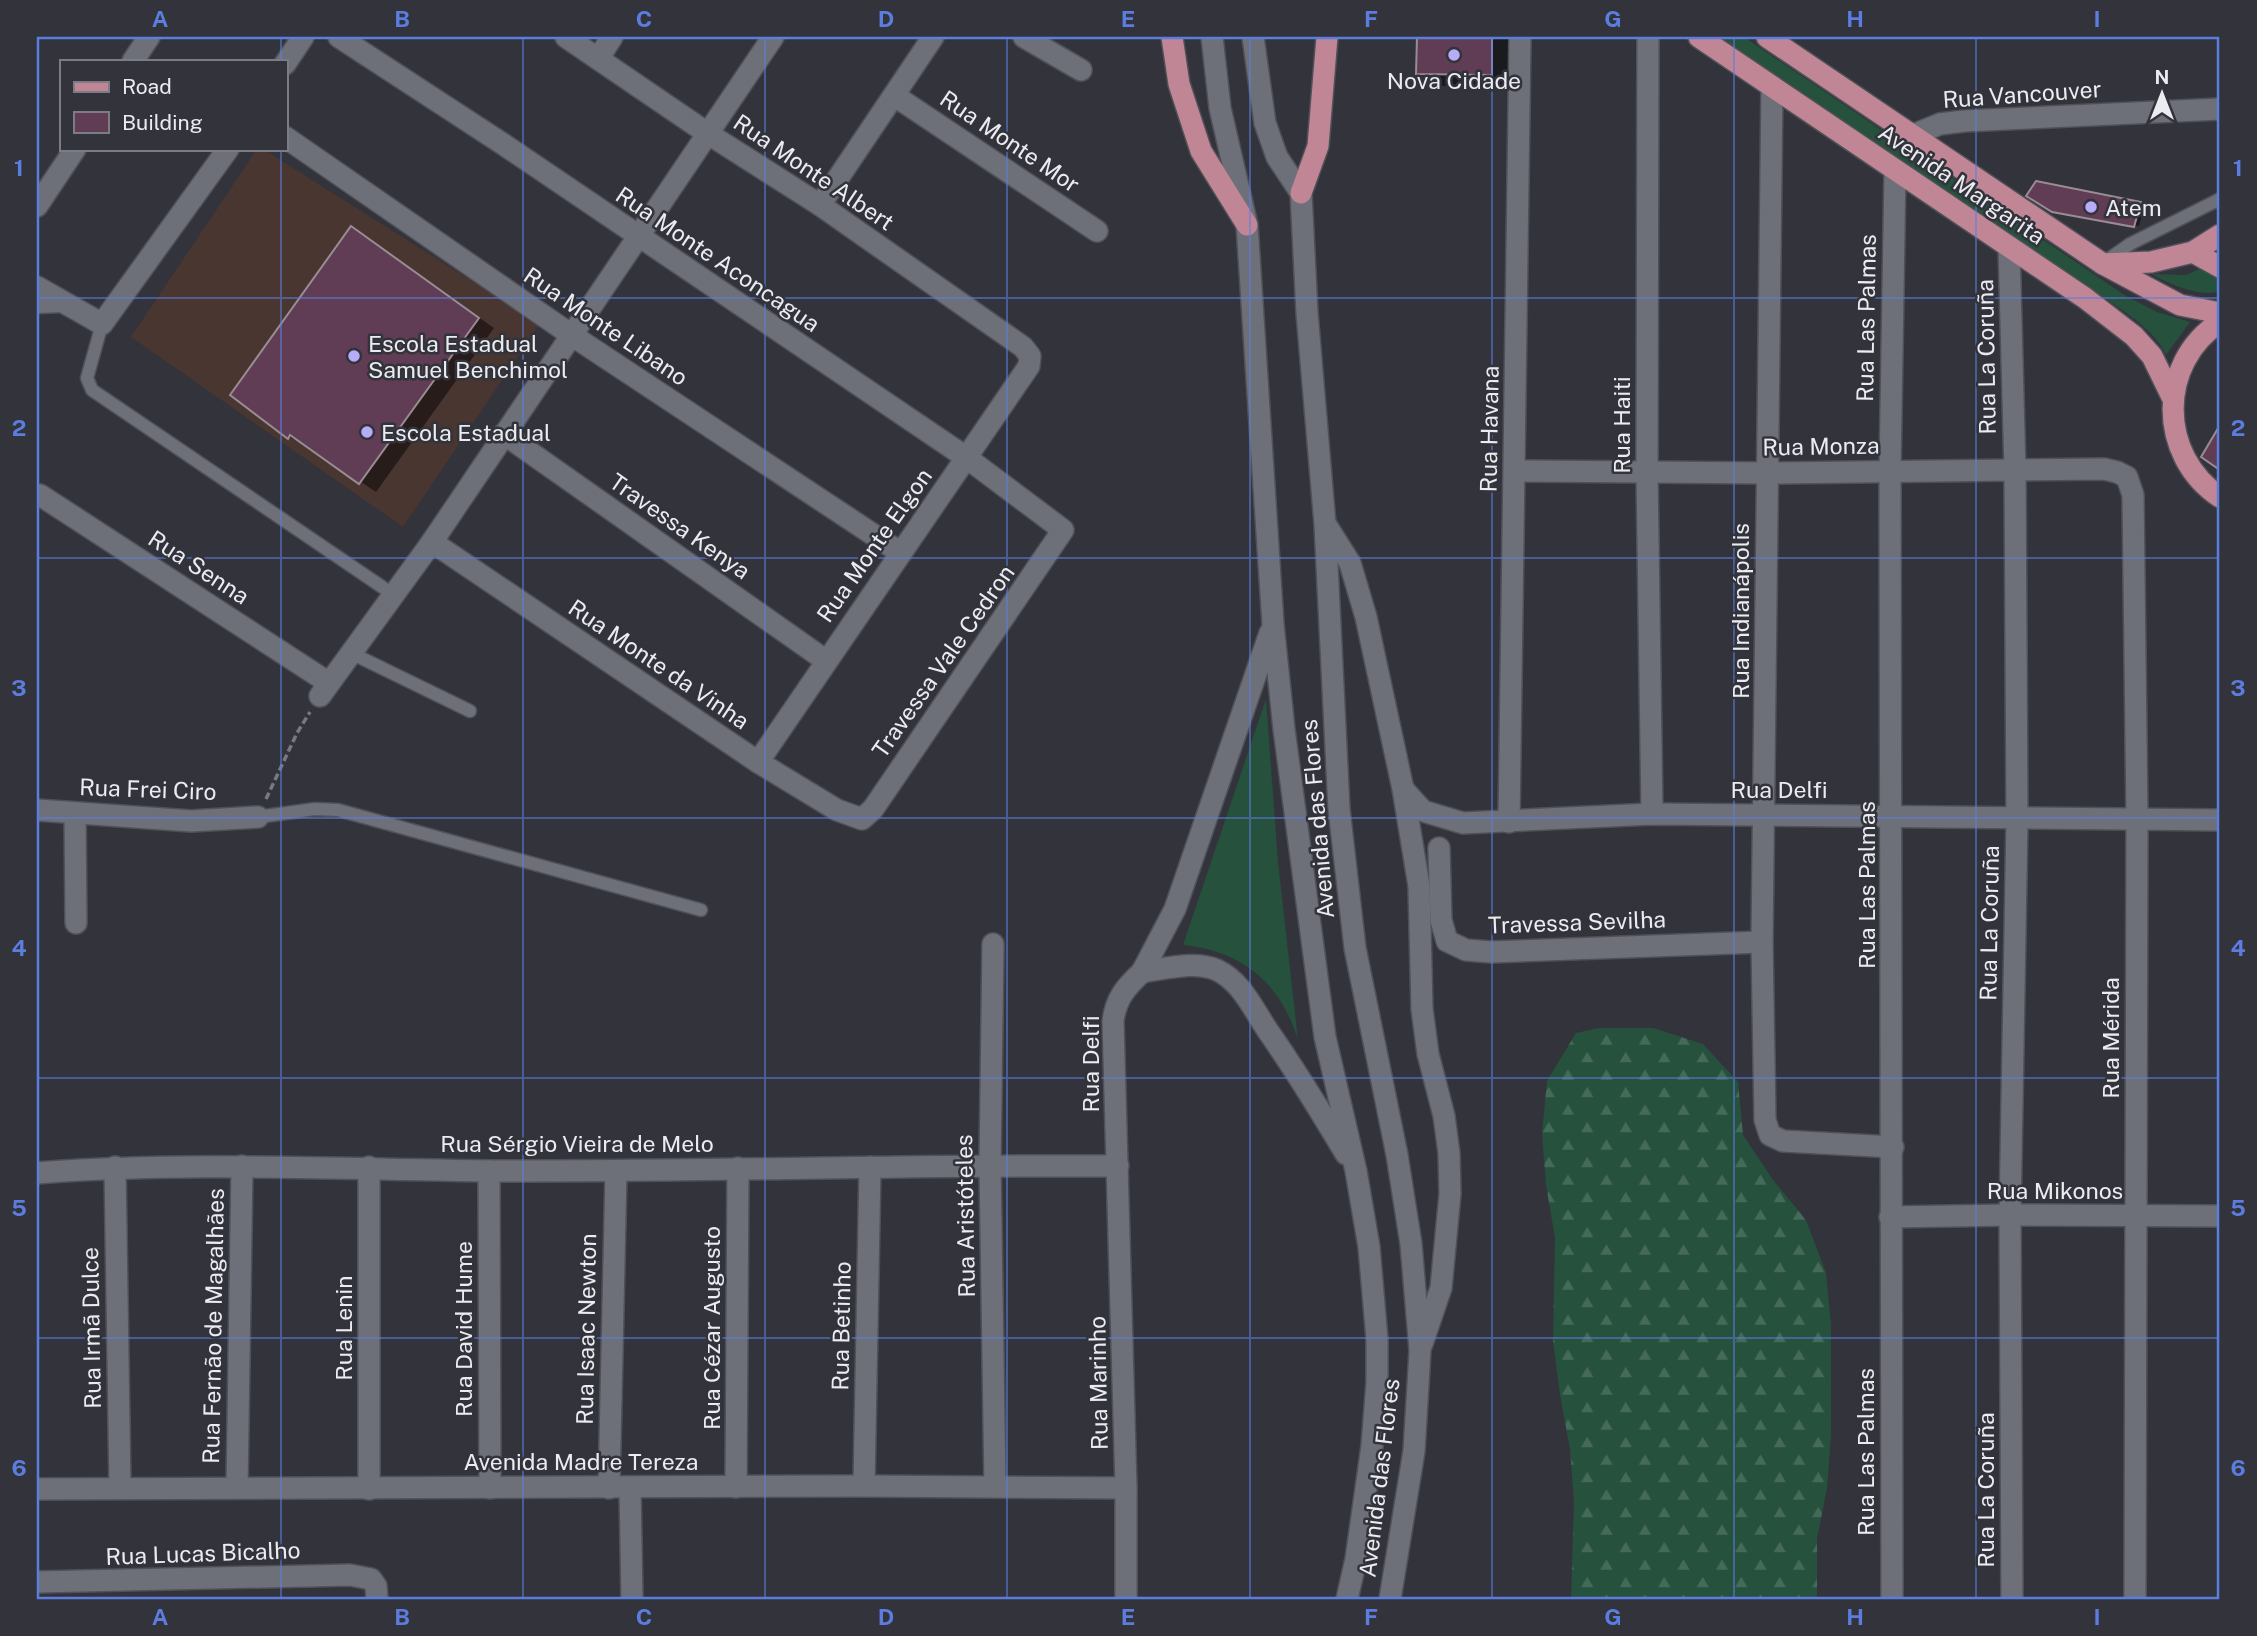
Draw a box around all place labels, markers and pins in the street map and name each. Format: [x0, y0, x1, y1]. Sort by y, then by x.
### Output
marker: Nova Cidade [1446, 47, 1462, 63]
place label: Nova Cidade [1387, 67, 1521, 94]
place label: Atem [2105, 194, 2162, 221]
marker: Atem [2083, 199, 2099, 215]
place label: Escola Estadual Samuel Benchimol [368, 330, 568, 383]
marker: Escola Estadual Samuel Benchimol [346, 348, 362, 364]
place label: Escola Estadual [381, 419, 551, 446]
marker: Escola Estadual [359, 424, 375, 440]

